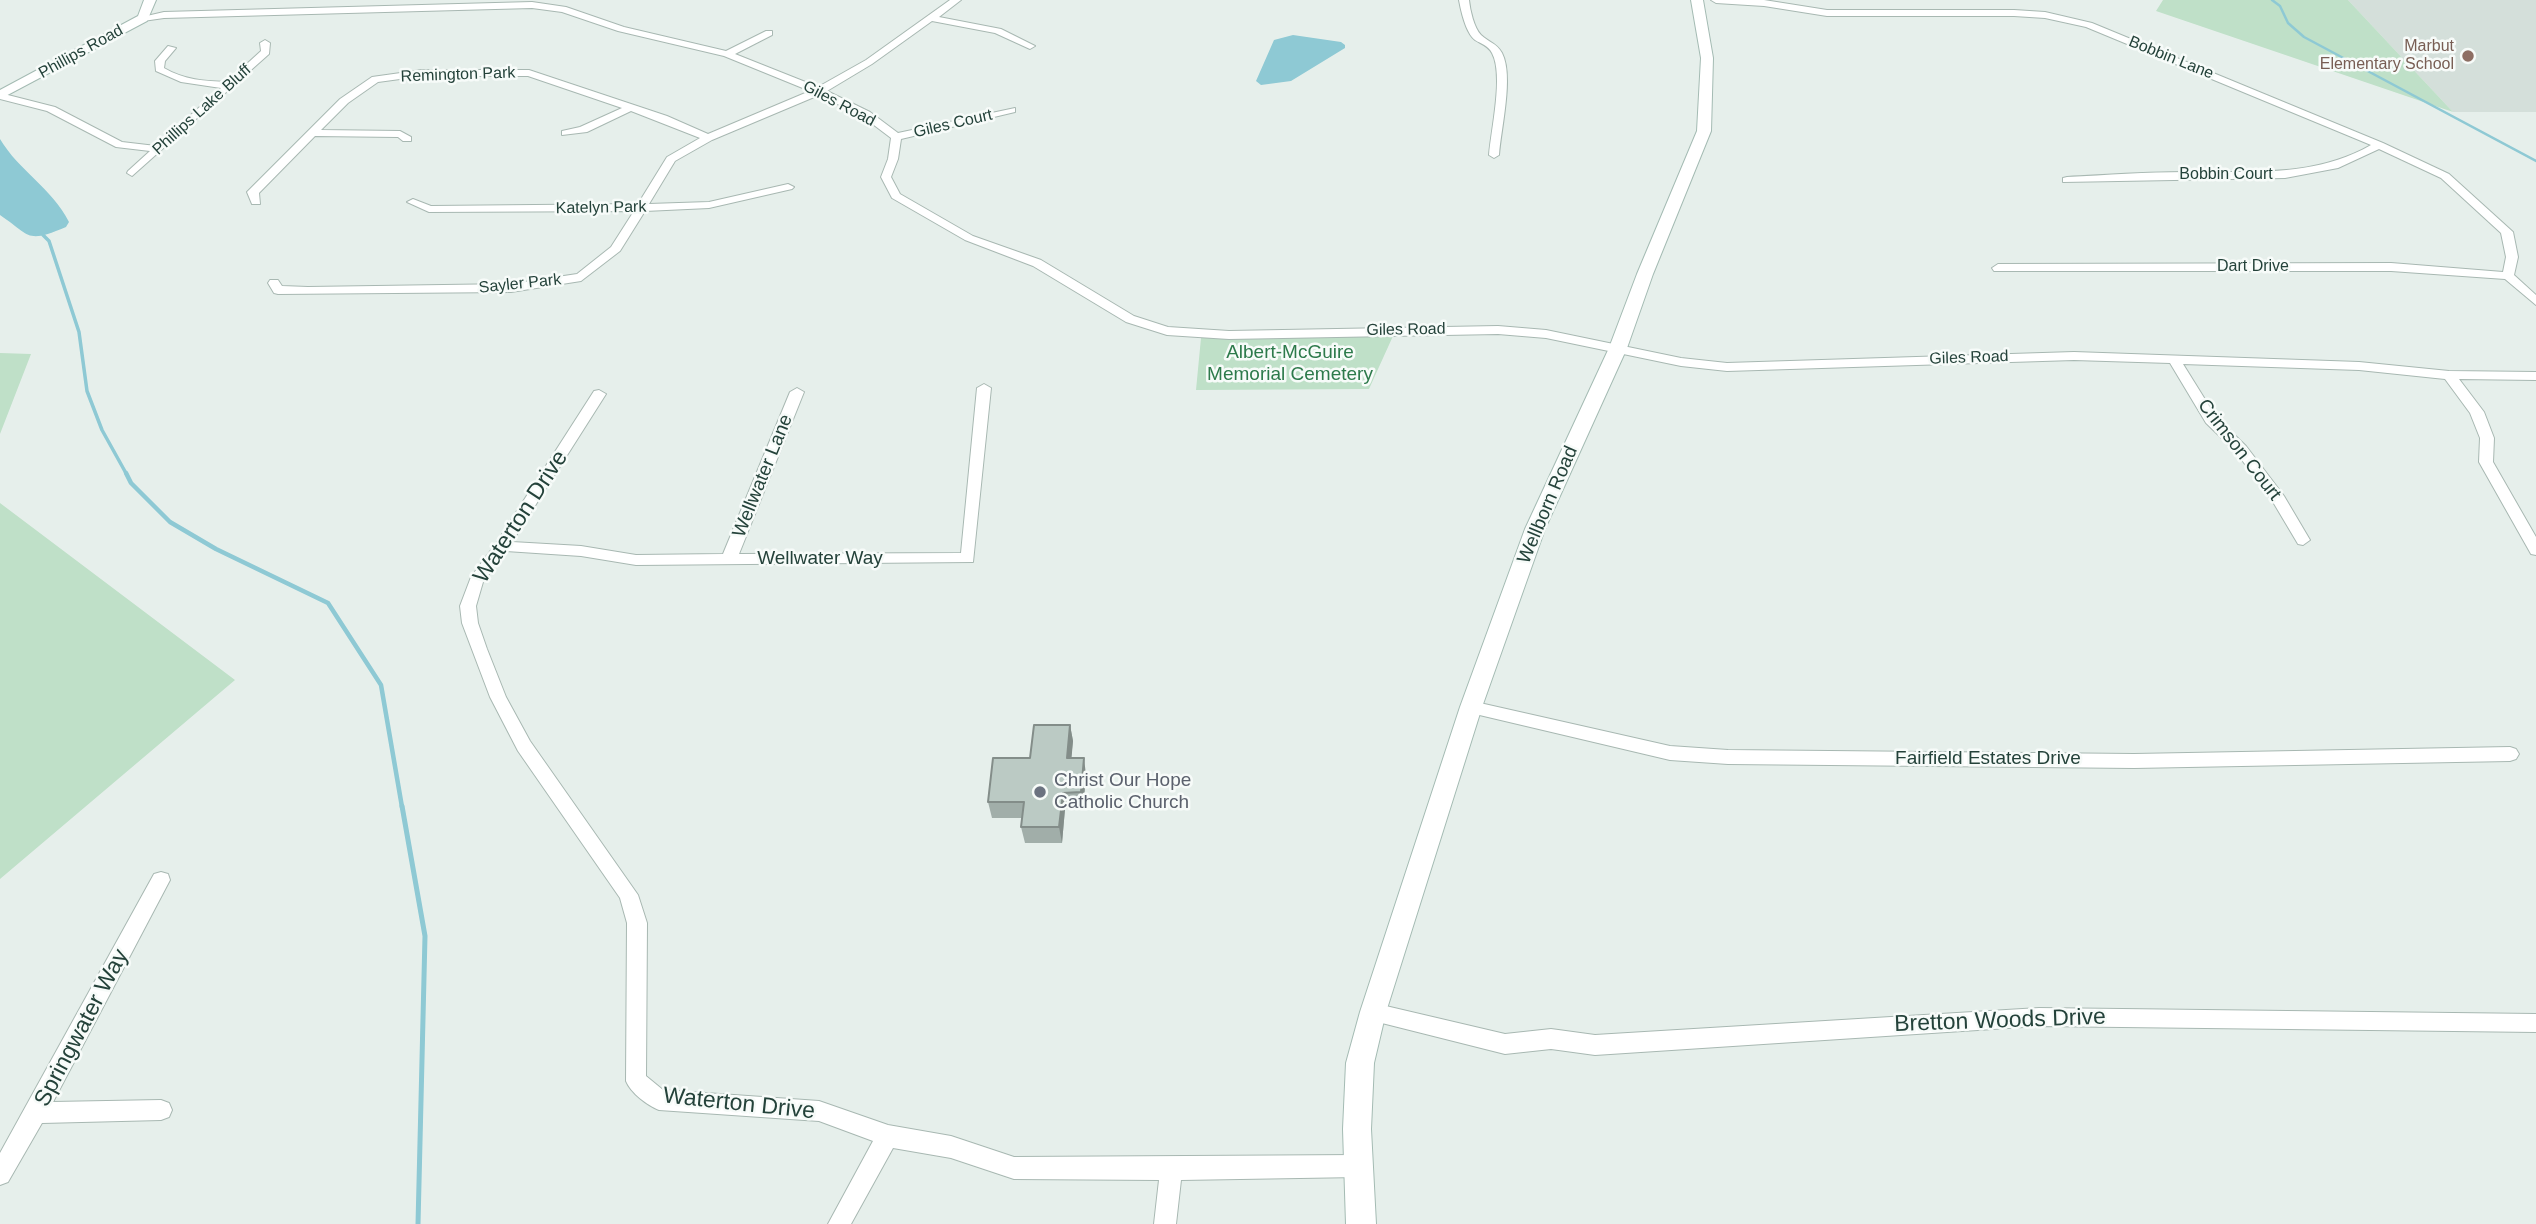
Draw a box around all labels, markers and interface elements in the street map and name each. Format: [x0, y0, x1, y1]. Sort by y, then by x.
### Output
street label: Phillips Road [36, 21, 126, 83]
street label: Bobbin Lane [2126, 32, 2216, 84]
place label: Marbut Elementary School [2320, 37, 2454, 75]
marker: Marbut Elementary School [2460, 48, 2476, 64]
street label: Phillips Lake Bluff [149, 61, 255, 159]
street label: Remington Park [400, 63, 516, 87]
street label: Giles Road [800, 77, 878, 131]
street label: Giles Court [912, 106, 994, 142]
street label: Bobbin Court [2179, 165, 2273, 185]
street label: Katelyn Park [555, 198, 647, 218]
street label: Dart Drive [2217, 257, 2289, 277]
street label: Sayler Park [478, 270, 562, 298]
street label: Giles Road [1366, 320, 1446, 340]
park label: Albert-McGuire Memorial Cemetery [1207, 342, 1373, 386]
street label: Giles Road [1929, 347, 2009, 369]
street label: Crimson Court [2192, 395, 2286, 505]
street label: Wellwater Lane [728, 411, 798, 541]
street label: Wellborn Road [1513, 443, 1583, 567]
street label: Waterton Drive [468, 446, 574, 588]
street label: Wellwater Way [757, 548, 883, 570]
street label: Fairfield Estates Drive [1895, 748, 2081, 770]
place label: Christ Our Hope Catholic Church [1054, 770, 1191, 814]
marker: Christ Our Hope Catholic Church [1032, 784, 1048, 800]
street label: Springwater Way [29, 945, 135, 1111]
street label: Bretton Woods Drive [1894, 1004, 2106, 1038]
street label: Waterton Drive [662, 1082, 816, 1126]

